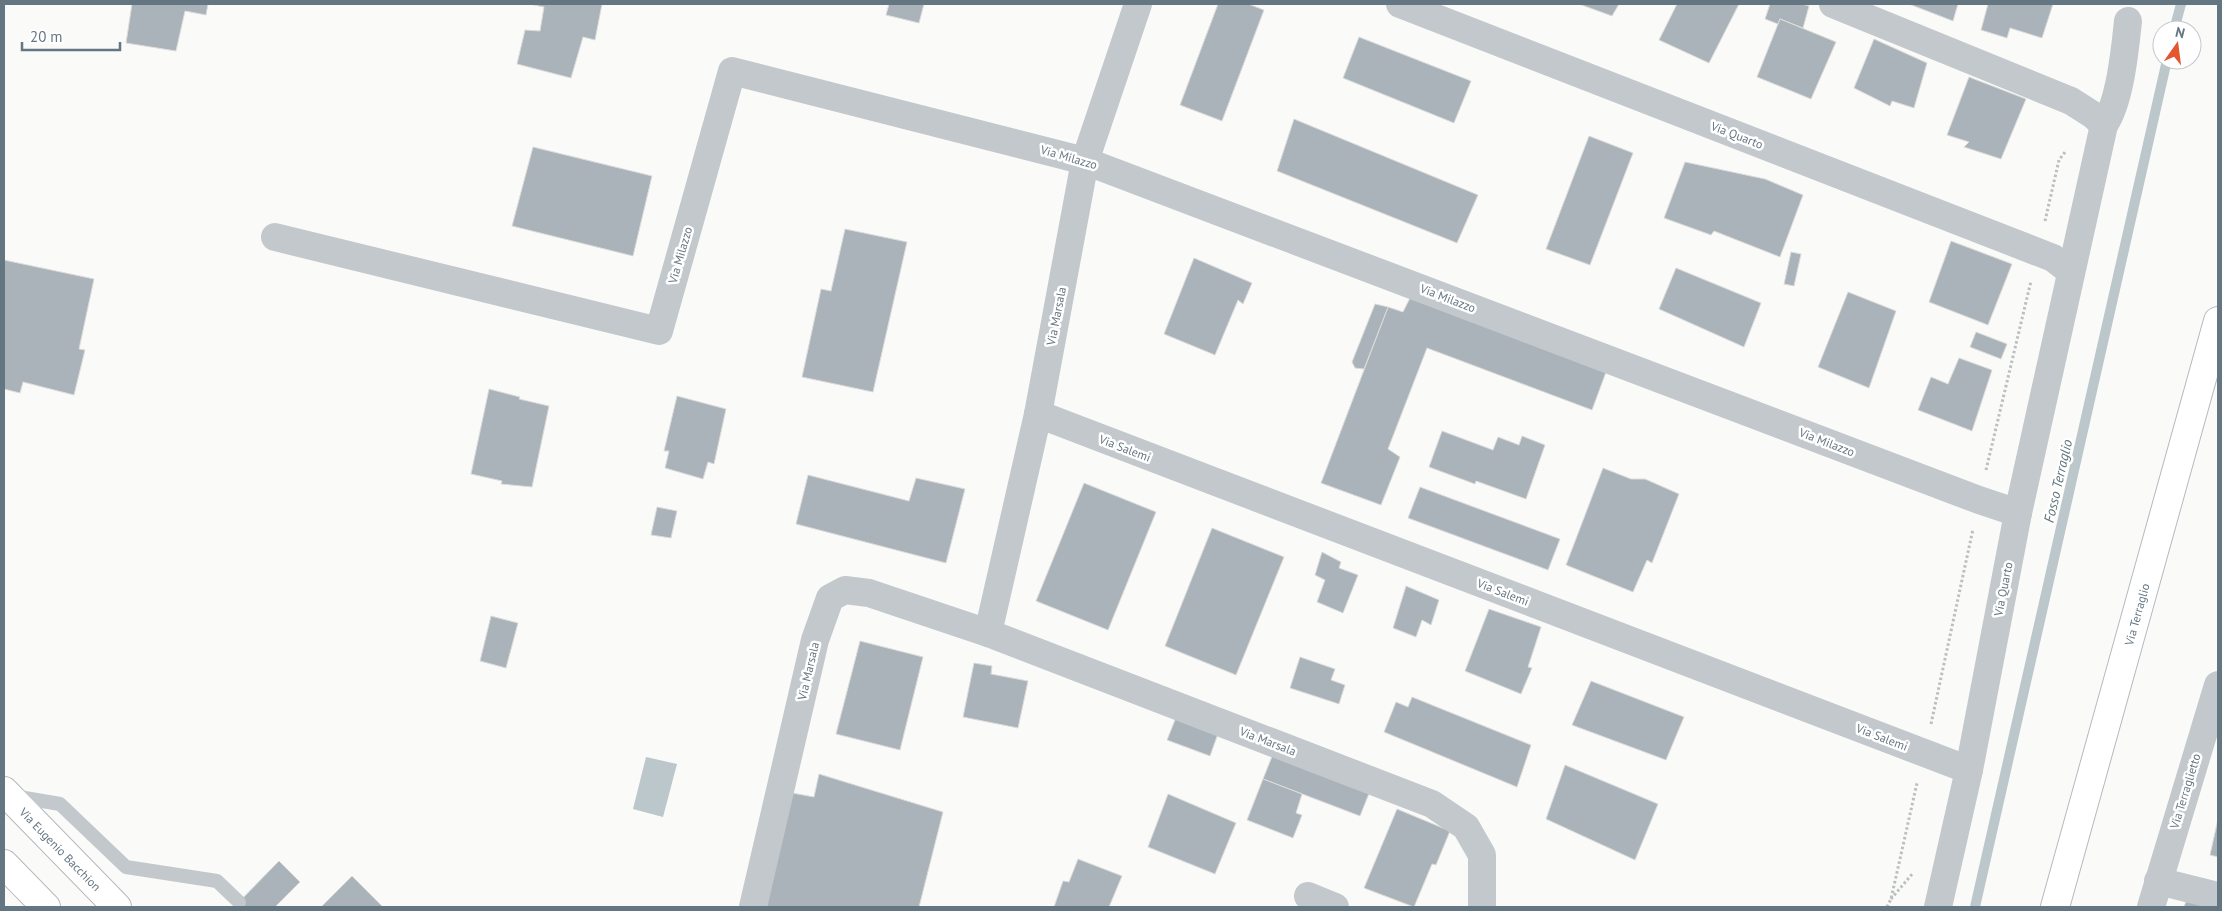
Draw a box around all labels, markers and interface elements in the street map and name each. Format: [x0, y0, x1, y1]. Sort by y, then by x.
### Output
scale bar [22, 20, 120, 52]
north arrow [2152, 20, 2202, 70]
text: N [2174, 23, 2187, 42]
text: 20 m [30, 27, 63, 46]
street label: Via Quarto [1708, 118, 1765, 152]
street label: Via Milazzo [1038, 141, 1099, 172]
street label: Via Milazzo [664, 225, 695, 286]
street label: Via Milazzo [1417, 280, 1478, 315]
street label: Via Marsala [1043, 285, 1069, 347]
street label: Via Milazzo [1796, 424, 1857, 459]
street label: Via Salemi [1096, 431, 1153, 465]
water label: Fosso Terraglio [2040, 437, 2076, 524]
street label: Via Quarto [1990, 561, 2016, 618]
street label: Via Salemi [1474, 575, 1531, 609]
street label: Via Terraglio [2120, 581, 2152, 648]
street label: Via Marsala [794, 640, 822, 702]
street label: Via Salemi [1853, 720, 1910, 754]
street label: Via Marsala [1237, 723, 1298, 759]
street label: Via Terraglietto [2166, 752, 2204, 831]
street label: Via Eugenio Bacchion [16, 804, 104, 894]

